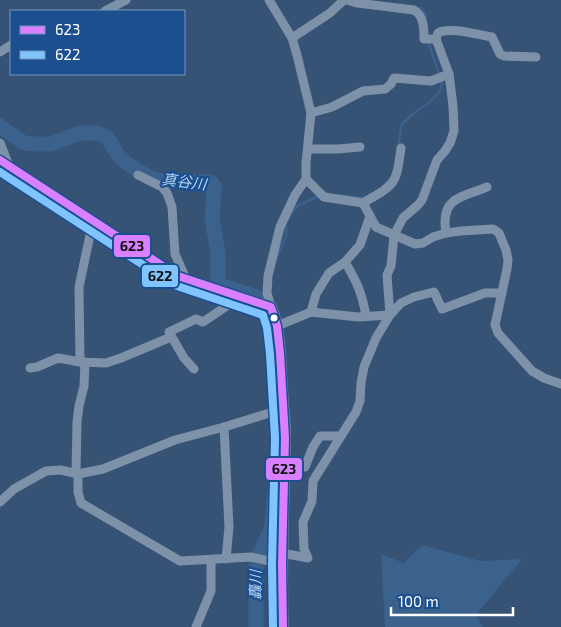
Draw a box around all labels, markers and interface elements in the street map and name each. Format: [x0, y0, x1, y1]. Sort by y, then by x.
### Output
legend [10, 10, 185, 75]
text: 623 [55, 20, 80, 38]
text: 622 [55, 45, 80, 63]
water label: 真谷川 [161, 169, 210, 193]
line badge: 623 [113, 234, 151, 258]
text: 623 [120, 237, 144, 254]
line badge: 622 [141, 264, 179, 288]
text: 622 [148, 267, 172, 284]
unlabelled marker [269, 313, 279, 323]
line badge: 623 [265, 457, 303, 481]
text: 623 [272, 460, 296, 477]
water label: 轟川 [246, 568, 264, 600]
scale bar [391, 584, 514, 616]
text: 100 m [398, 592, 439, 610]

